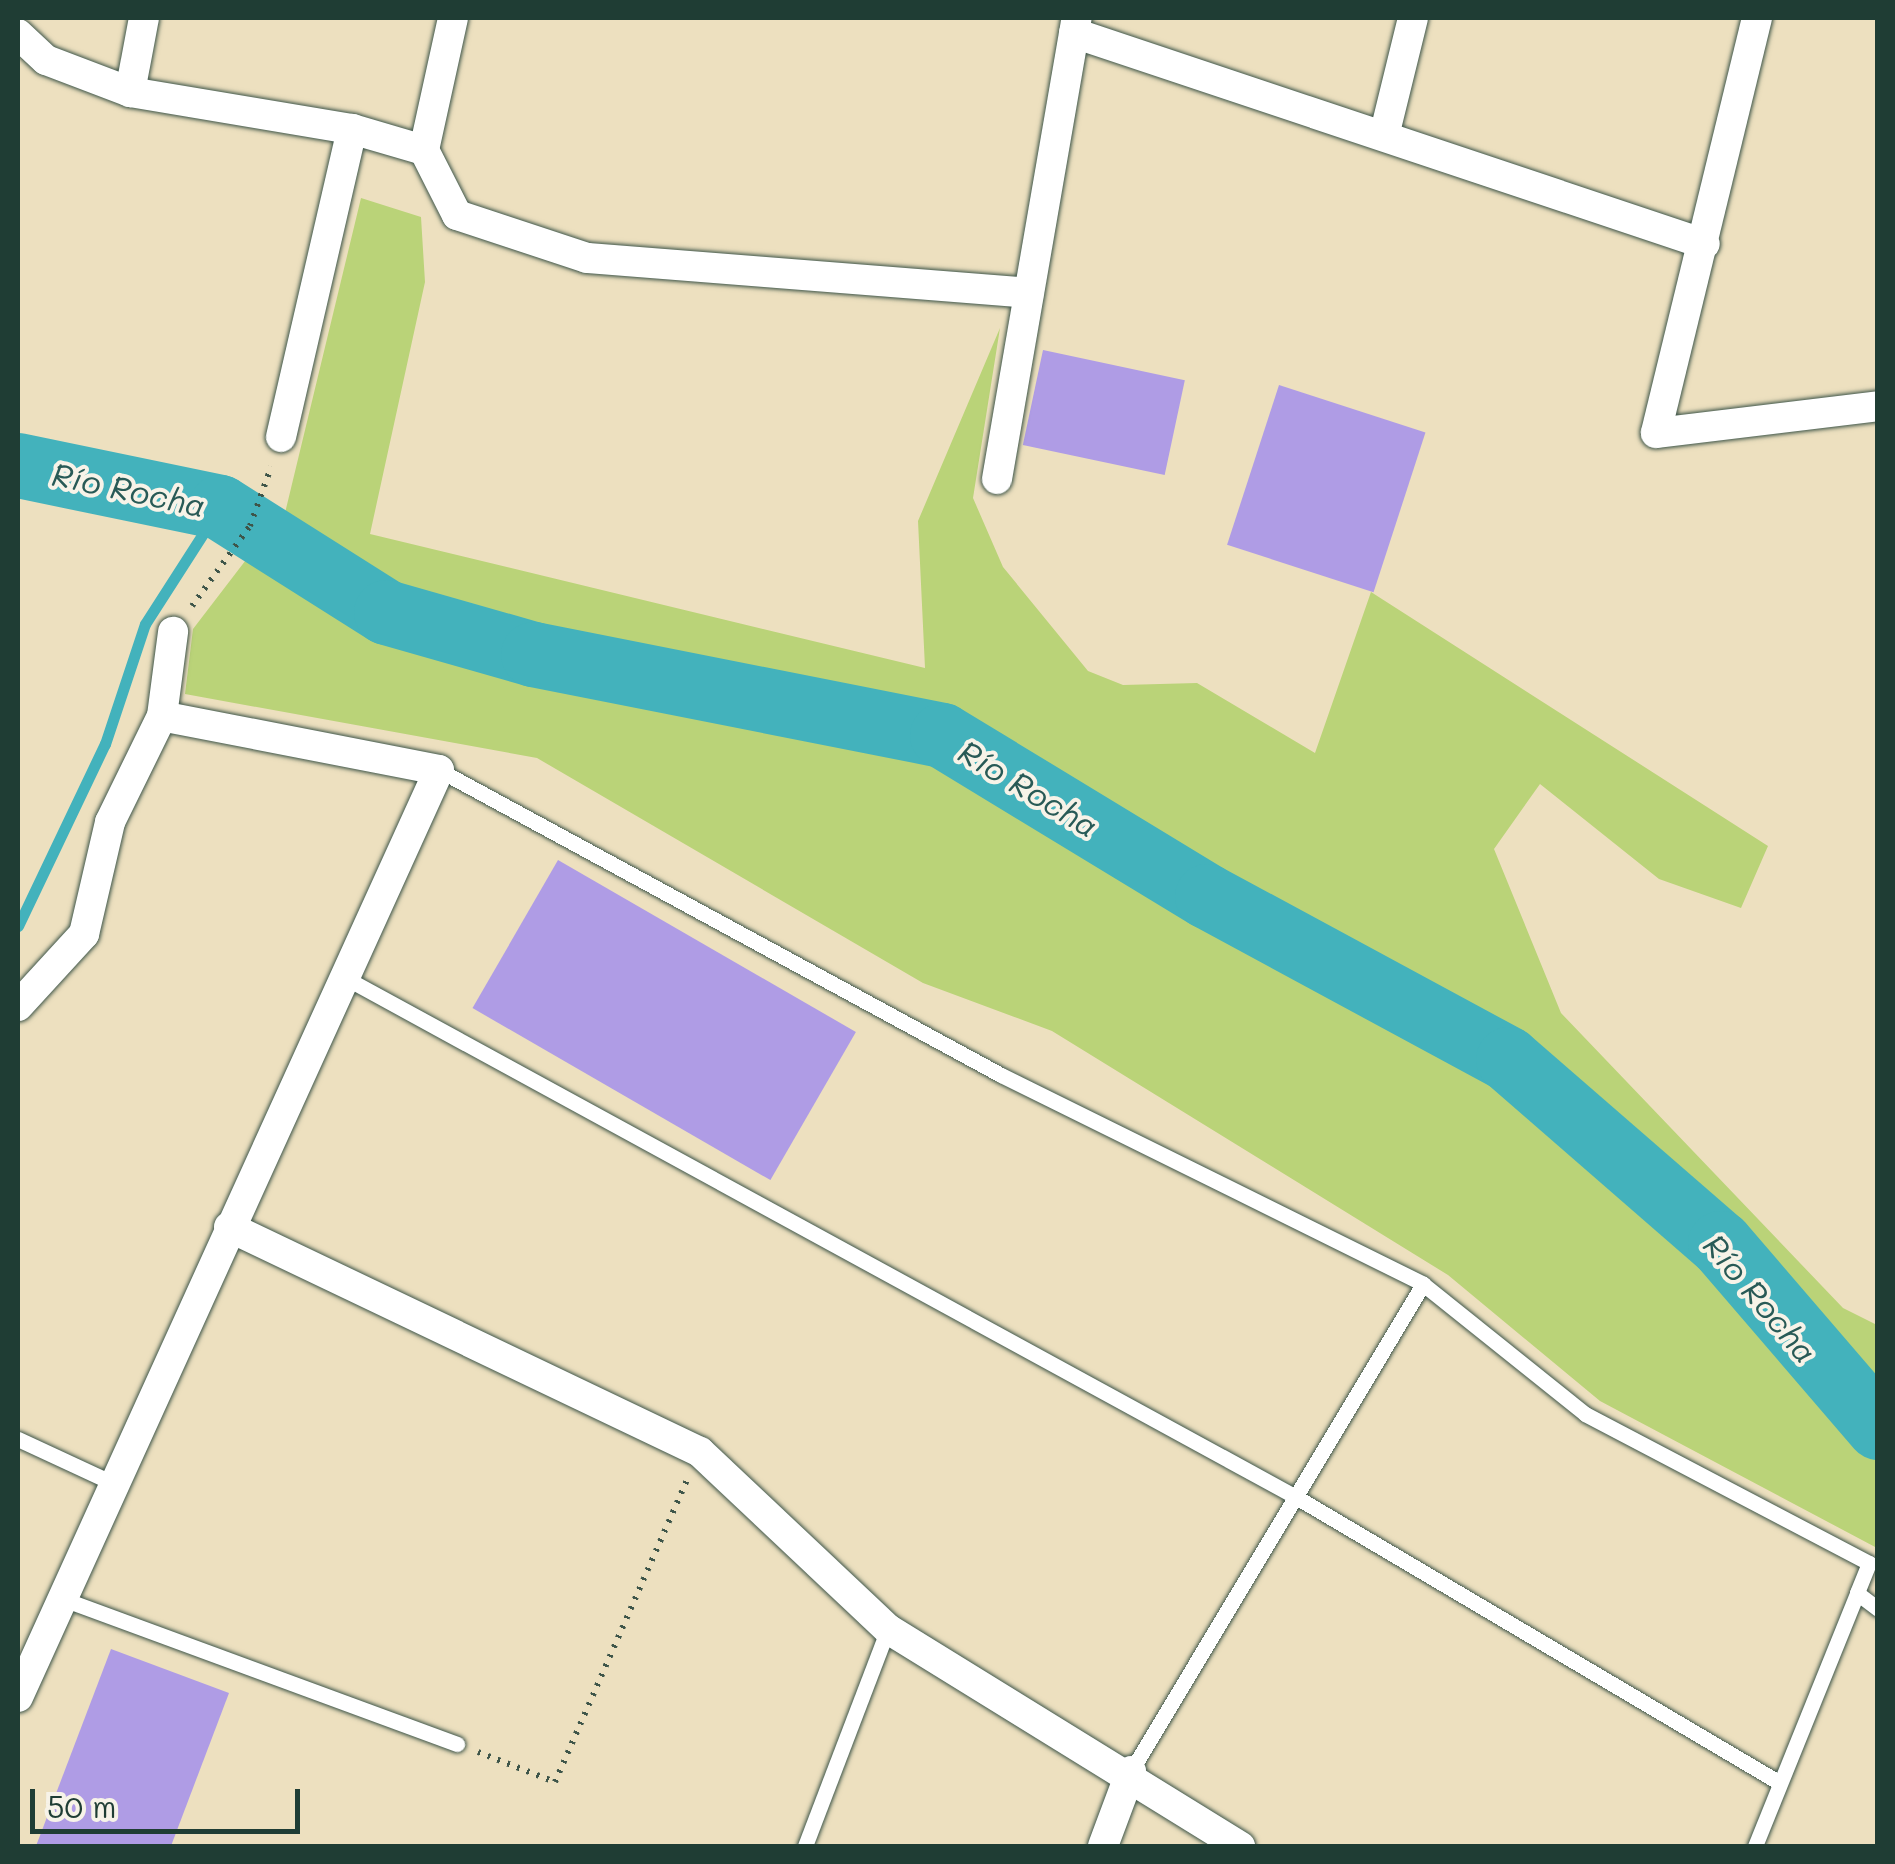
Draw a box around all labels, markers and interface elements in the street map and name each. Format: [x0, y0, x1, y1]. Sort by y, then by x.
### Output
water label: Río Rocha [49, 454, 209, 524]
water label: Río Rocha [952, 731, 1106, 845]
water label: Río Rocha [1696, 1226, 1826, 1370]
scale bar [35, 1769, 305, 1831]
text: 50 m [47, 1786, 117, 1826]

